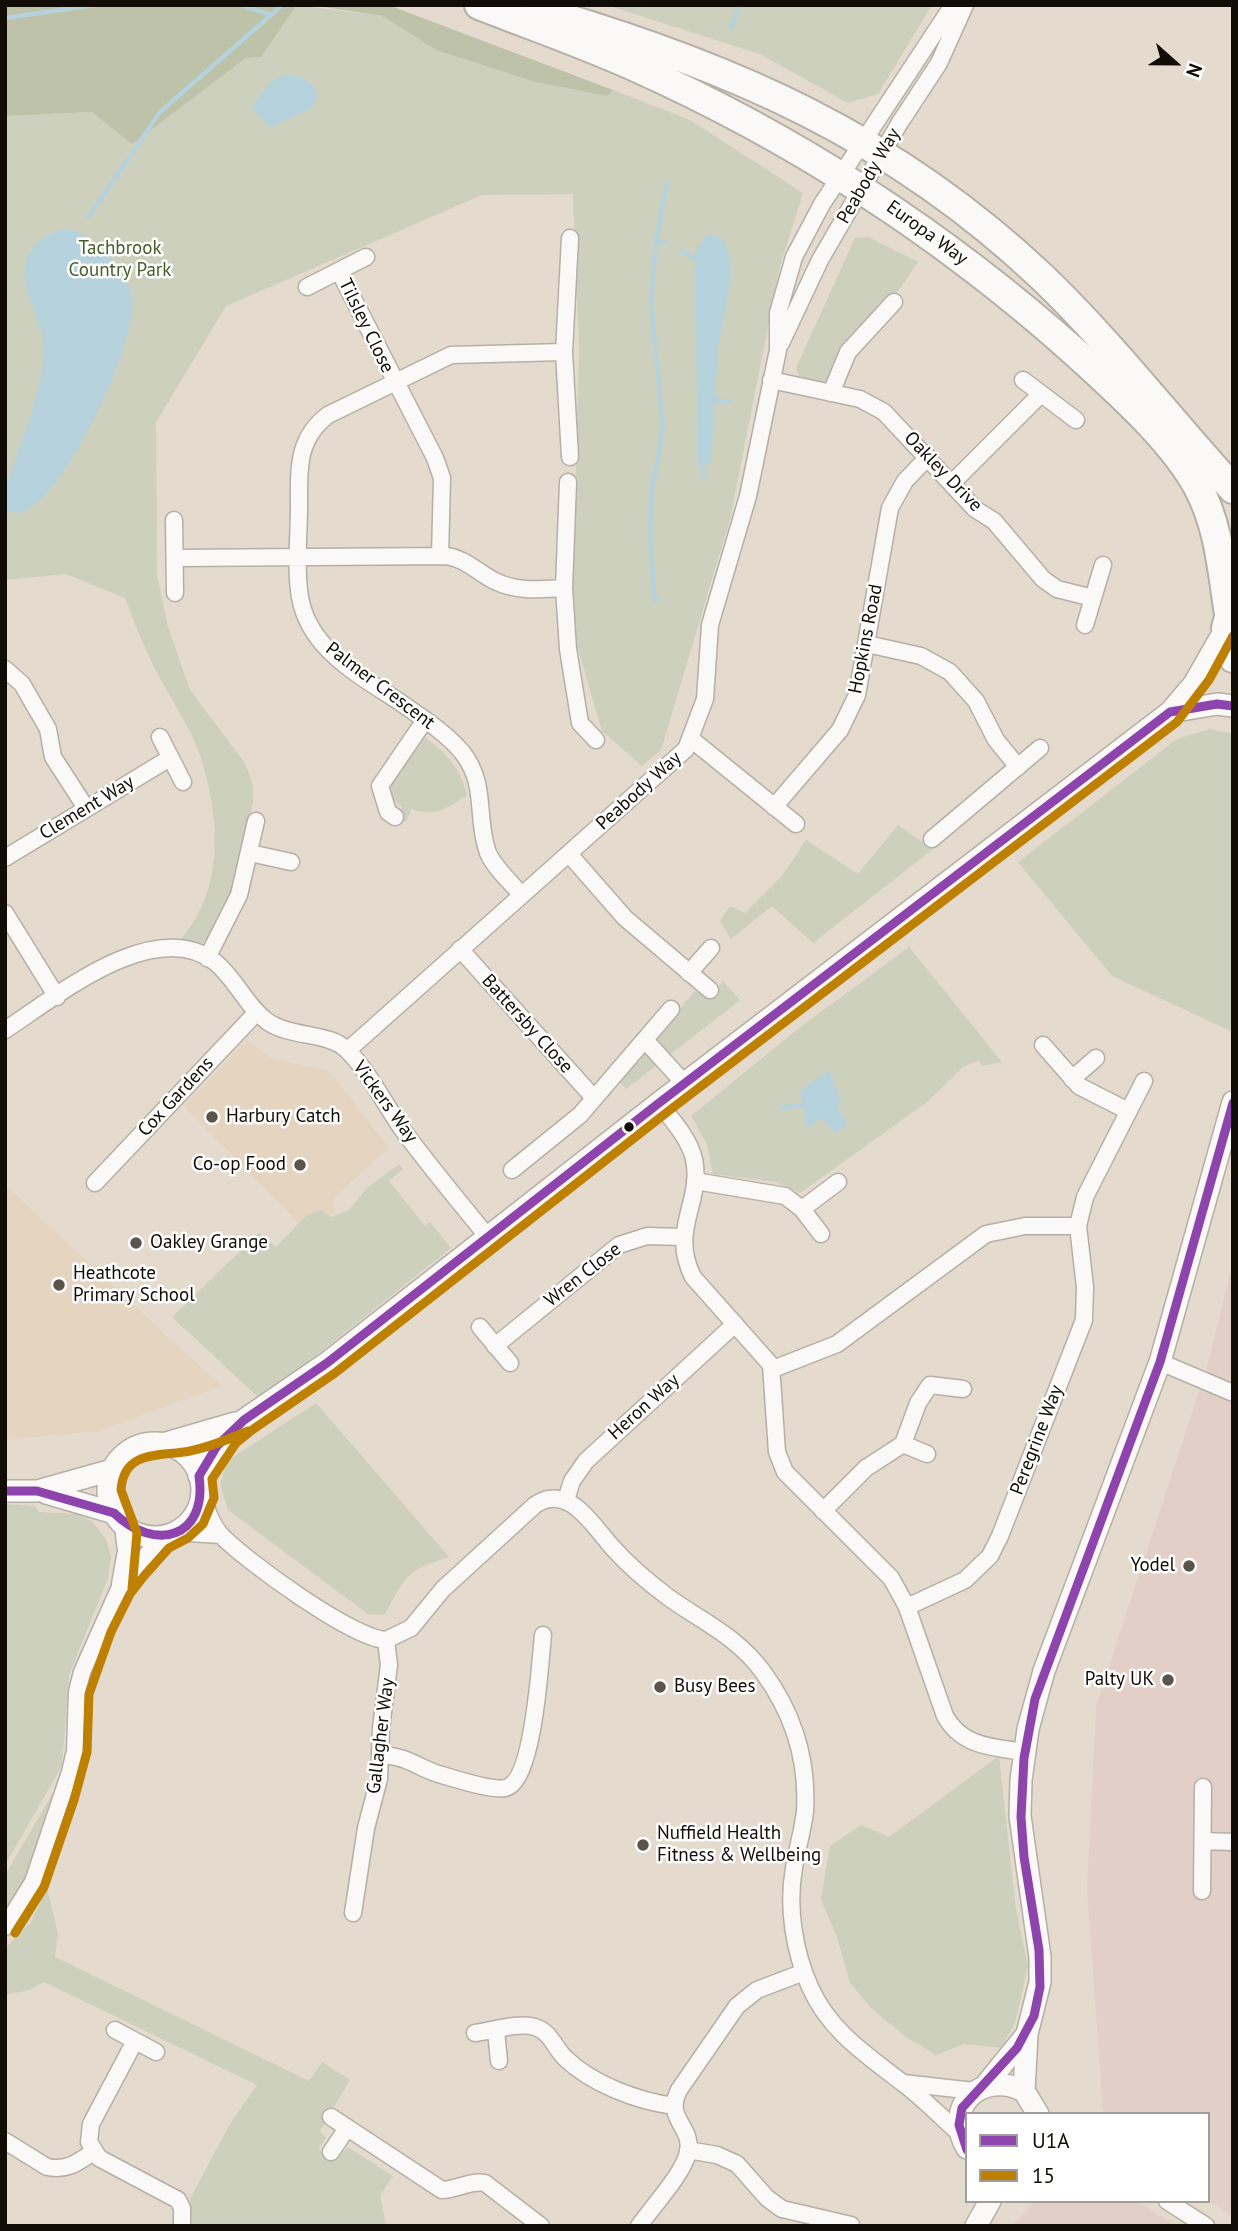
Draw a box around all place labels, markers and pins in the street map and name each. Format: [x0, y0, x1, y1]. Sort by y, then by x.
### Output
place label: Harbury Catch [226, 1106, 341, 1128]
marker: Harbury Catch [204, 1109, 220, 1125]
unlabelled marker [622, 1120, 636, 1134]
place label: Co-op Food [193, 1154, 286, 1176]
marker: Co-op Food [292, 1157, 308, 1173]
place label: Oakley Grange [150, 1232, 268, 1254]
marker: Oakley Grange [128, 1235, 144, 1251]
place label: Heathcote Primary School [73, 1263, 195, 1307]
marker: Heathcote Primary School [51, 1277, 67, 1293]
place label: Yodel [1130, 1555, 1175, 1577]
marker: Yodel [1181, 1558, 1197, 1574]
place label: Palty UK [1085, 1669, 1154, 1691]
marker: Palty UK [1160, 1672, 1176, 1688]
place label: Busy Bees [674, 1676, 755, 1698]
marker: Busy Bees [652, 1679, 668, 1695]
place label: Nuffield Health Fitness & Wellbeing [657, 1823, 821, 1867]
marker: Nuffield Health Fitness & Wellbeing [635, 1837, 651, 1853]

